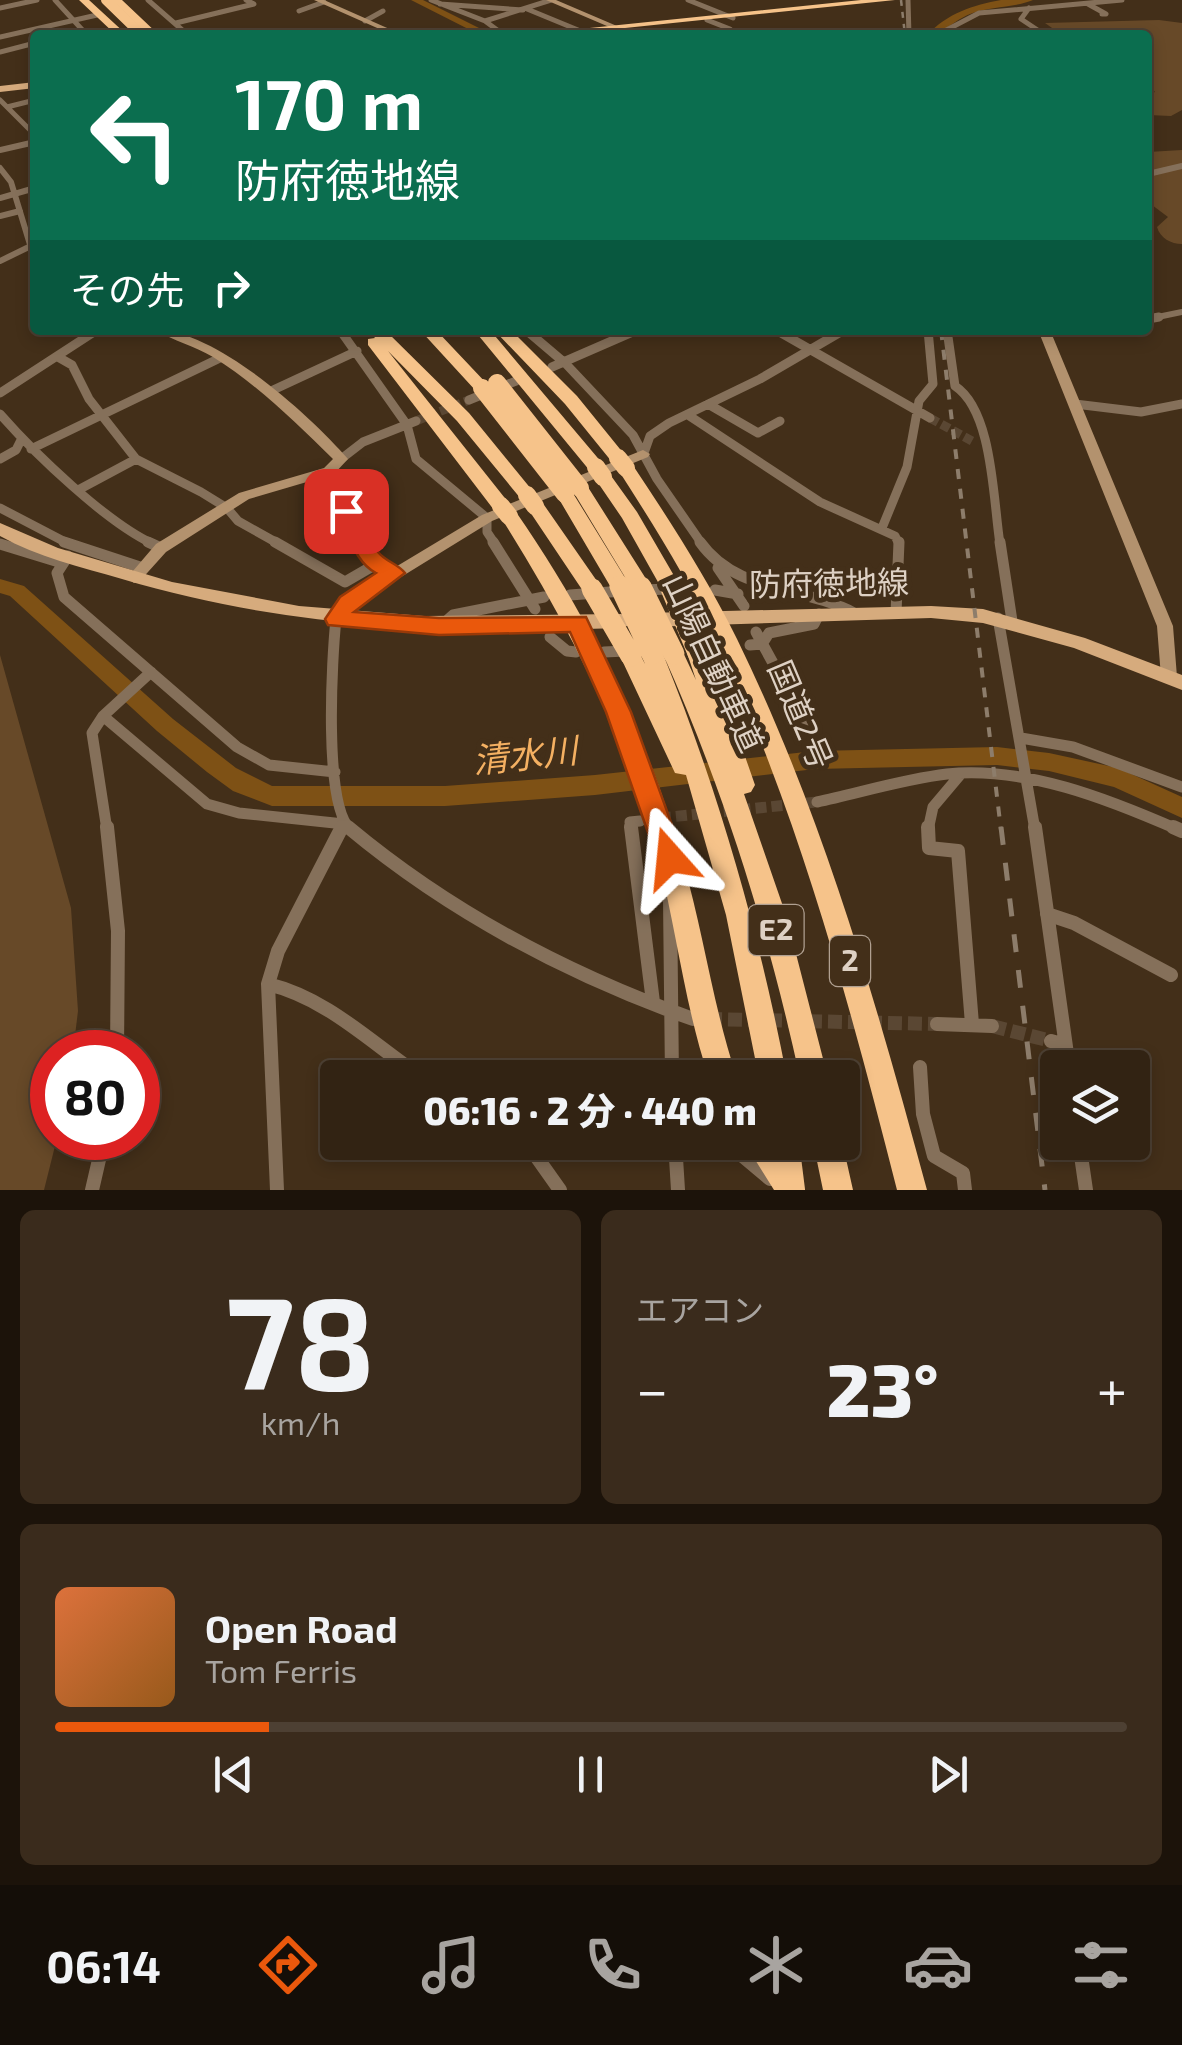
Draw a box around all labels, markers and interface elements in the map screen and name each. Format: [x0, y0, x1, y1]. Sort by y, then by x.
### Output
text: 170 m [235, 60, 423, 144]
icon: left [70, 70, 200, 200]
text: 防府徳地線 [235, 152, 460, 206]
icon: right [204, 260, 259, 315]
text: その先 [70, 266, 184, 312]
pin [304, 469, 389, 554]
icon: arrive [319, 484, 374, 539]
street label: 防府徳地線 [749, 562, 909, 602]
street label: 山陽自動車道 [657, 567, 773, 757]
street label: 国道2号 [762, 654, 842, 774]
water label: 清水川 [470, 727, 583, 780]
position arrow [618, 806, 722, 910]
road number: E2 [748, 905, 804, 955]
road number: 2 [830, 936, 870, 986]
speed limit sign: 80 [30, 1030, 160, 1160]
map controls [1040, 1050, 1150, 1160]
button: layers [1040, 1050, 1150, 1160]
text: 06:16 · 2 分 · 440 m [423, 1087, 757, 1133]
text: 78 [226, 1260, 375, 1416]
text: エアコン [636, 1290, 764, 1328]
text: 23° [826, 1342, 939, 1432]
text: − [636, 1355, 668, 1421]
text: + [1097, 1355, 1127, 1421]
text: km/h [261, 1403, 340, 1441]
text: Open Road [205, 1605, 398, 1651]
text: Tom Ferris [205, 1651, 357, 1689]
icon: previous [206, 1747, 261, 1802]
icon: pause [563, 1747, 618, 1802]
icon: next [921, 1747, 976, 1802]
icon: directions [253, 1930, 323, 2000]
icon: music [416, 1930, 486, 2000]
icon: phone [578, 1930, 648, 2000]
icon: climate [741, 1930, 811, 2000]
icon: car [903, 1930, 973, 2000]
icon: filters [1066, 1930, 1136, 2000]
text: 06:14 [46, 1938, 161, 1992]

